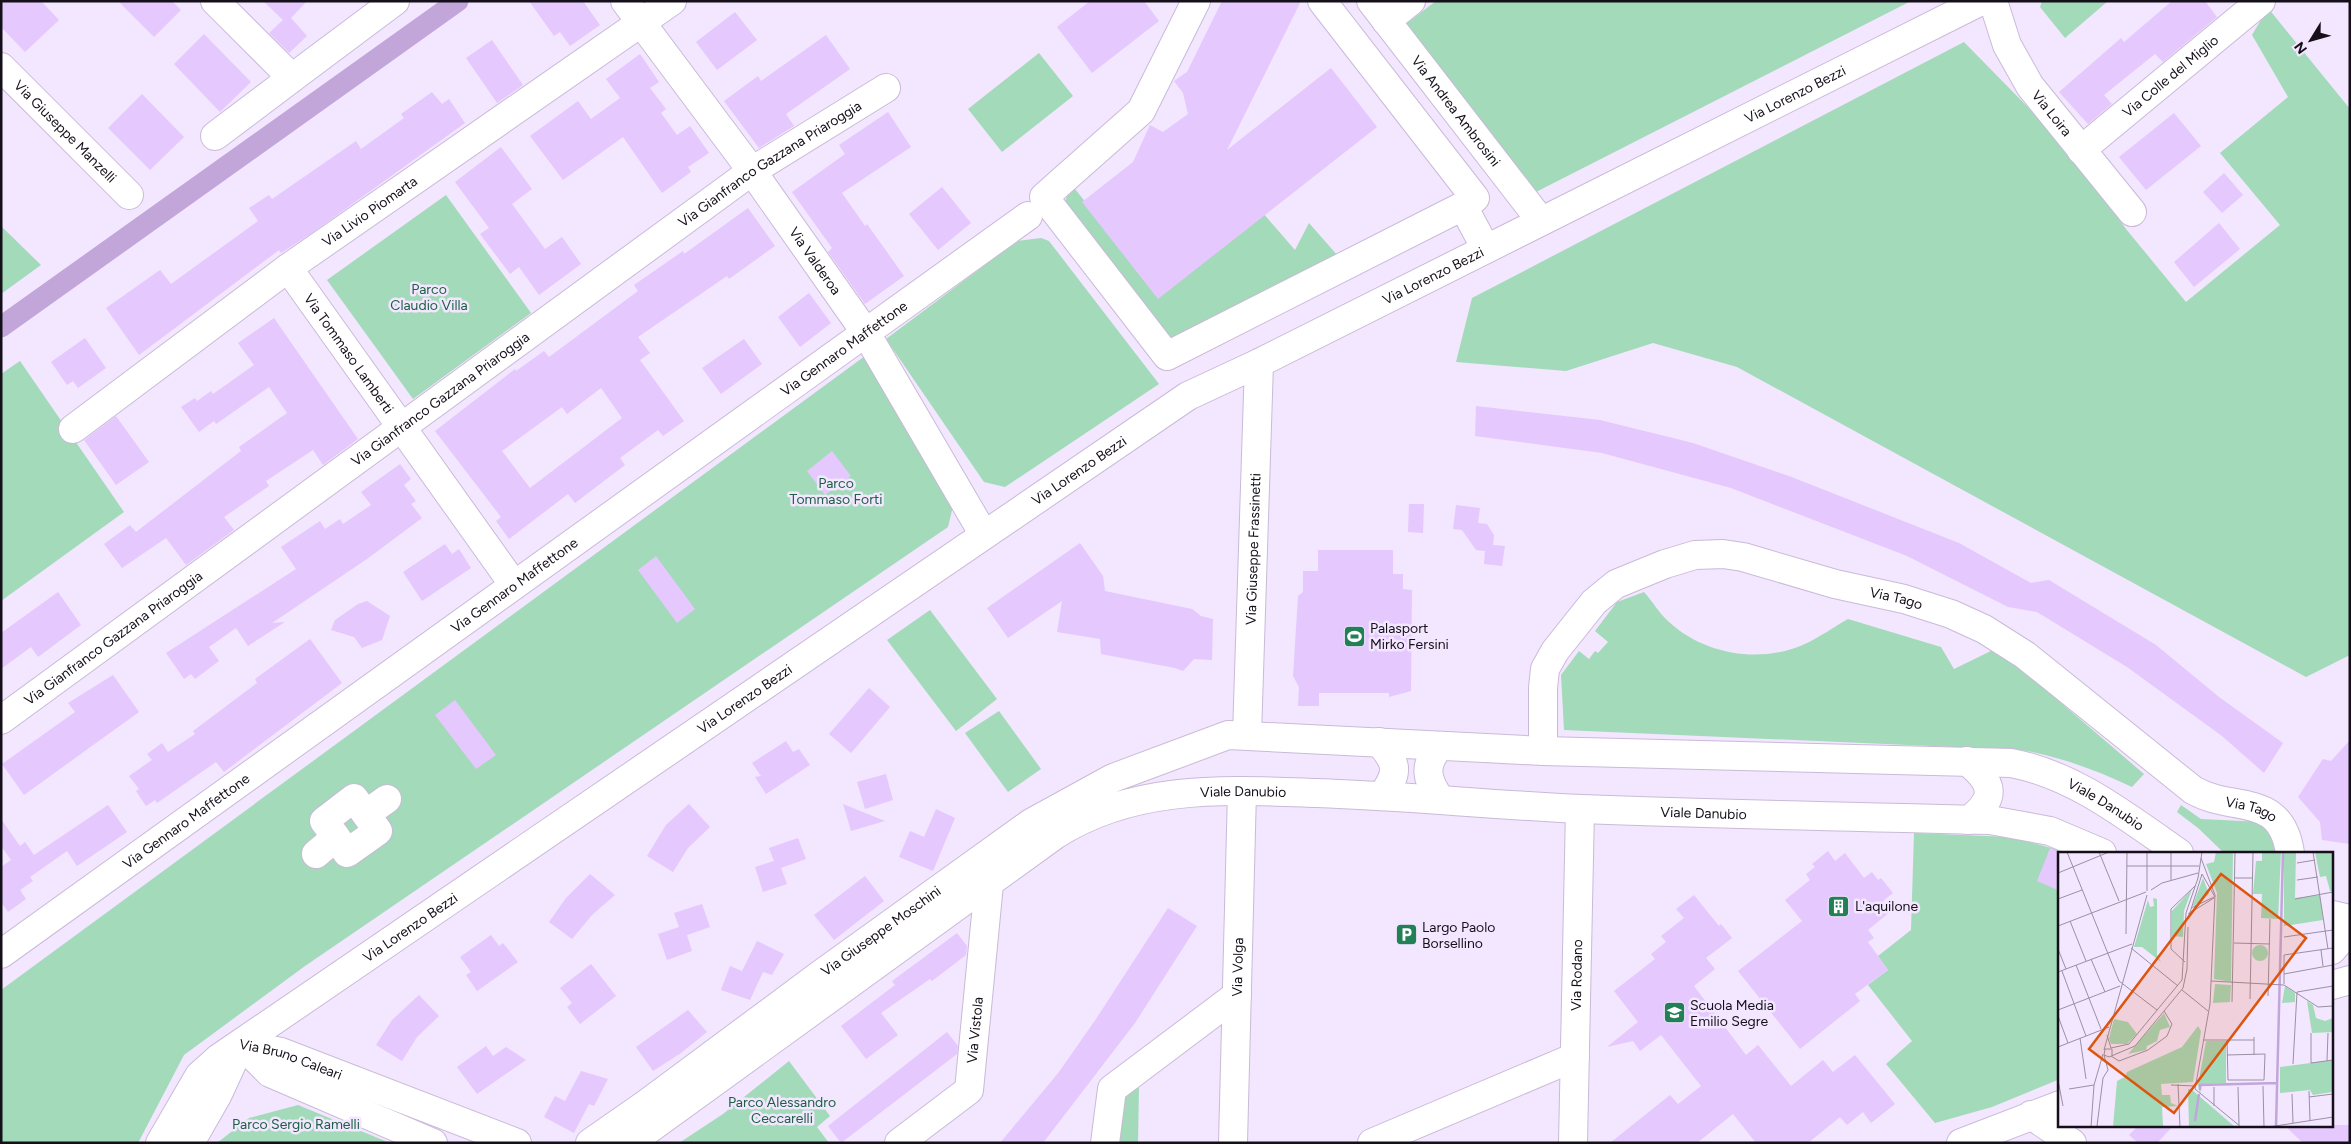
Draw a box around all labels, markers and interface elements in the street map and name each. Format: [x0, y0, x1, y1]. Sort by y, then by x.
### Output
north arrow [2286, 15, 2336, 65]
street label: Via Colle del Miglio [2119, 32, 2222, 121]
text: N [2291, 38, 2311, 57]
street label: Via Andrea Ambrosini [1407, 53, 1504, 170]
street label: Via Lorenzo Bezzi [1742, 62, 1849, 127]
street label: Via Giuseppe Manzelli [10, 77, 120, 186]
street label: Via Loira [2028, 87, 2075, 140]
street label: Via Gianfranco Gazzana Priaroggia [675, 97, 865, 231]
street label: Via Livio Piomarta [319, 173, 421, 251]
street label: Via Valderoa [785, 224, 844, 298]
street label: Via Lorenzo Bezzi [1380, 244, 1487, 309]
park label: Parco Claudio Villa [390, 281, 468, 314]
street label: Via Tommaso Lamberti [300, 291, 397, 417]
street label: Via Gennaro Maffettone [778, 297, 911, 400]
street label: Via Gianfranco Gazzana Priaroggia [348, 329, 533, 470]
street label: Via Lorenzo Bezzi [1029, 433, 1130, 509]
street label: Via Giuseppe Frassinetti [1243, 473, 1264, 625]
park label: Parco Tommaso Forti [790, 475, 882, 508]
street label: Via Gennaro Maffettone [448, 534, 582, 637]
street label: Via Gianfranco Gazzana Priaroggia [21, 568, 206, 709]
street label: Via Tago [1868, 584, 1925, 613]
place label: Palasport Mirko Fersini [1370, 620, 1449, 653]
sports icon: Palasport Mirko Fersini [1342, 624, 1366, 648]
street label: Via Lorenzo Bezzi [694, 661, 795, 738]
street label: Via Gennaro Maffettone [120, 770, 253, 873]
street label: Viale Danubio [2065, 775, 2147, 835]
street label: Viale Danubio [1200, 783, 1287, 801]
street label: Via Tago [2224, 793, 2281, 826]
street label: Viale Danubio [1660, 804, 1747, 823]
inset map [2058, 852, 2334, 1126]
street label: Via Giuseppe Moschini [818, 883, 944, 980]
street label: Via Lorenzo Bezzi [360, 889, 461, 966]
building icon: L'aquilone [1827, 894, 1851, 918]
place label: L'aquilone [1855, 898, 1918, 915]
place label: Largo Paolo Borsellino [1422, 919, 1495, 952]
parking icon: Largo Paolo Borsellino [1394, 923, 1418, 947]
street label: Via Volga [1229, 937, 1247, 997]
street label: Via Rodano [1568, 939, 1586, 1011]
street label: Via Vistola [964, 996, 987, 1064]
place label: Scuola Media Emilio Segre [1690, 997, 1774, 1030]
school or university icon: Scuola Media Emilio Segre [1662, 1001, 1686, 1025]
street label: Via Bruno Caleari [238, 1036, 344, 1084]
park label: Parco Alessandro Ceccarelli [728, 1094, 836, 1127]
park label: Parco Sergio Ramelli [232, 1116, 360, 1133]

